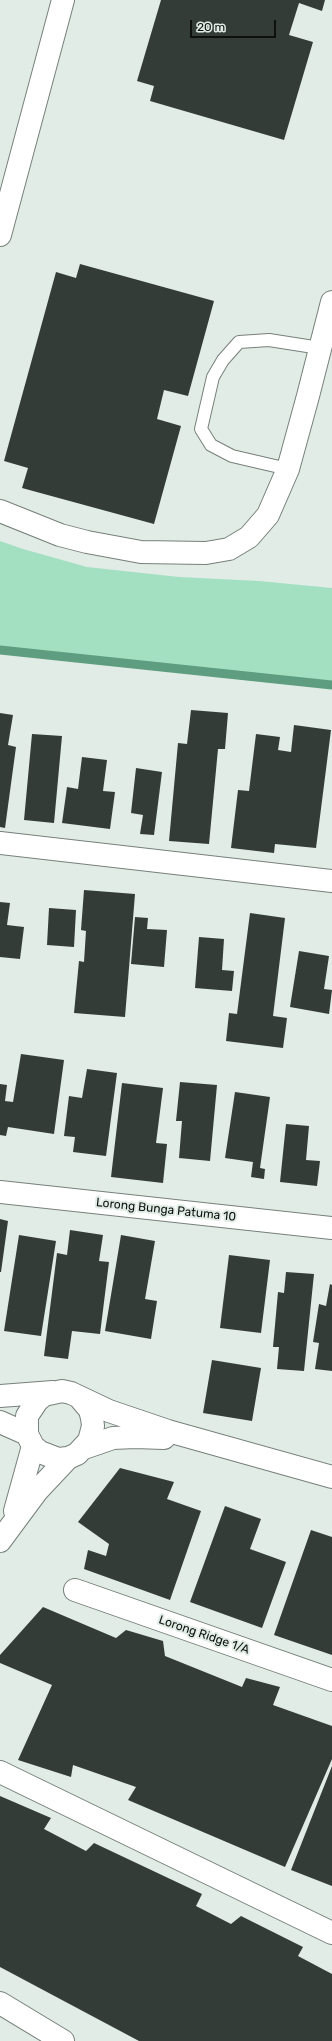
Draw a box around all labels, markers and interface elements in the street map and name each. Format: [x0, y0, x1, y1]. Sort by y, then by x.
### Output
scale bar [192, 12, 278, 38]
text: 20 m [197, 20, 225, 34]
street label: Lorong Bunga Patuma 10 [95, 1195, 237, 1225]
street label: Lorong Ridge 1/A [157, 1613, 251, 1657]

